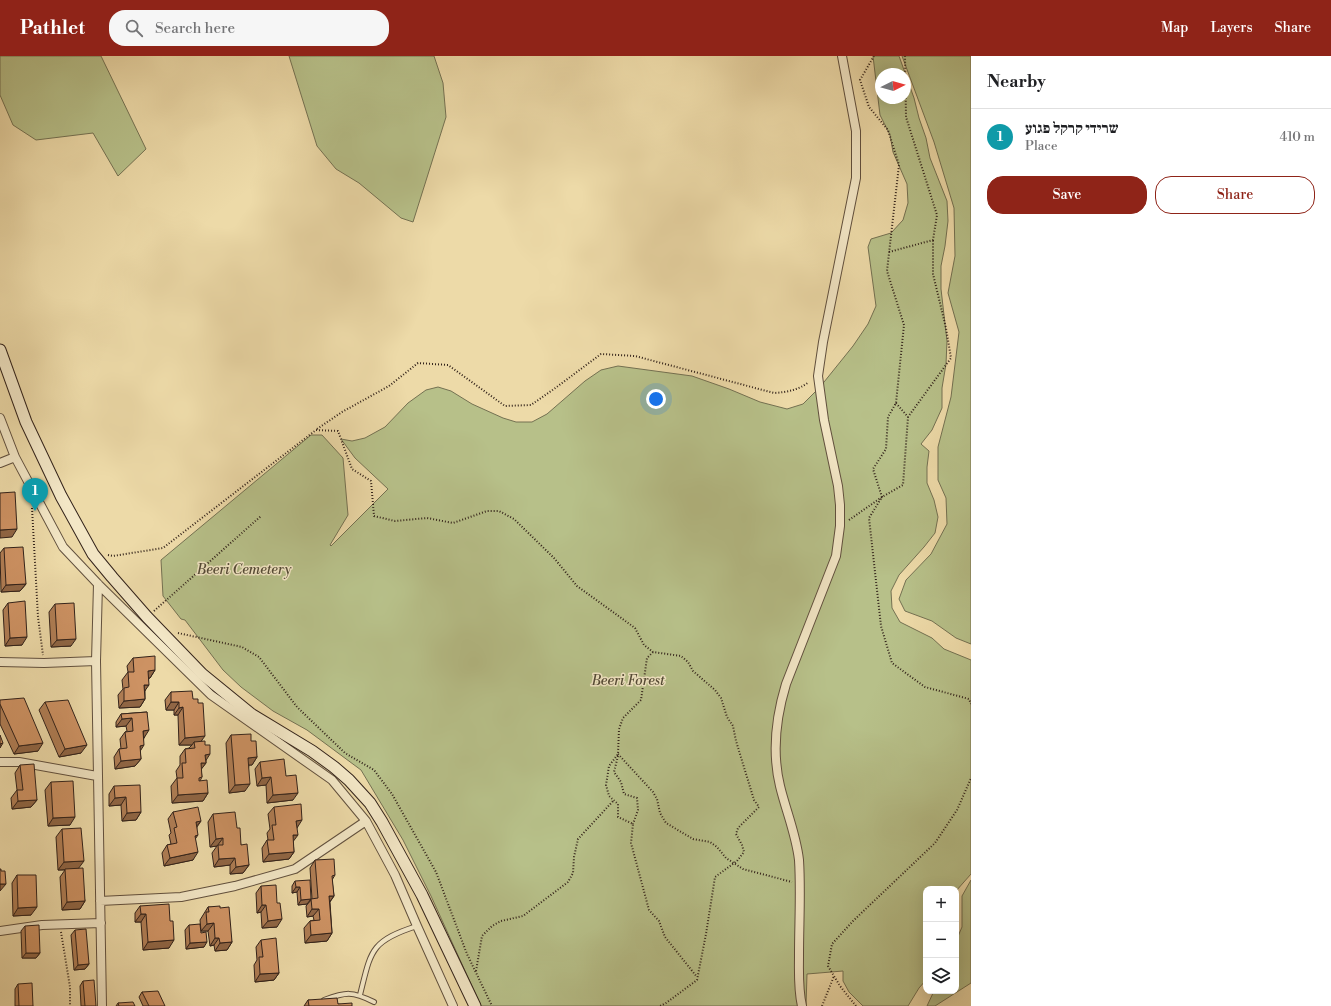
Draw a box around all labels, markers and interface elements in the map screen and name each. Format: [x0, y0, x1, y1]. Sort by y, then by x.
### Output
search box [109, 10, 389, 46]
text: Pathlet [20, 16, 85, 40]
icon: search [123, 17, 145, 39]
text: Search here [155, 19, 235, 38]
text: Map [1161, 19, 1188, 37]
text: Layers [1210, 19, 1253, 37]
text: Share [1275, 19, 1311, 37]
north arrow [875, 68, 911, 104]
text: Nearby [987, 71, 1046, 93]
text: שרידי קרקל פגוע [1025, 119, 1119, 138]
text: 1 [997, 129, 1003, 145]
text: 410 m [1279, 129, 1315, 145]
text: Place [1025, 138, 1057, 154]
button: Save [987, 176, 1147, 214]
button: Share [1155, 176, 1315, 214]
your location [646, 389, 666, 409]
pin: 1 [22, 478, 48, 511]
park label: Beeri Cemetery [196, 561, 292, 579]
park label: Beeri Forest [590, 672, 665, 690]
map controls [923, 886, 959, 994]
button: + [923, 886, 959, 922]
button: − [923, 922, 959, 958]
button: layers [923, 958, 959, 994]

